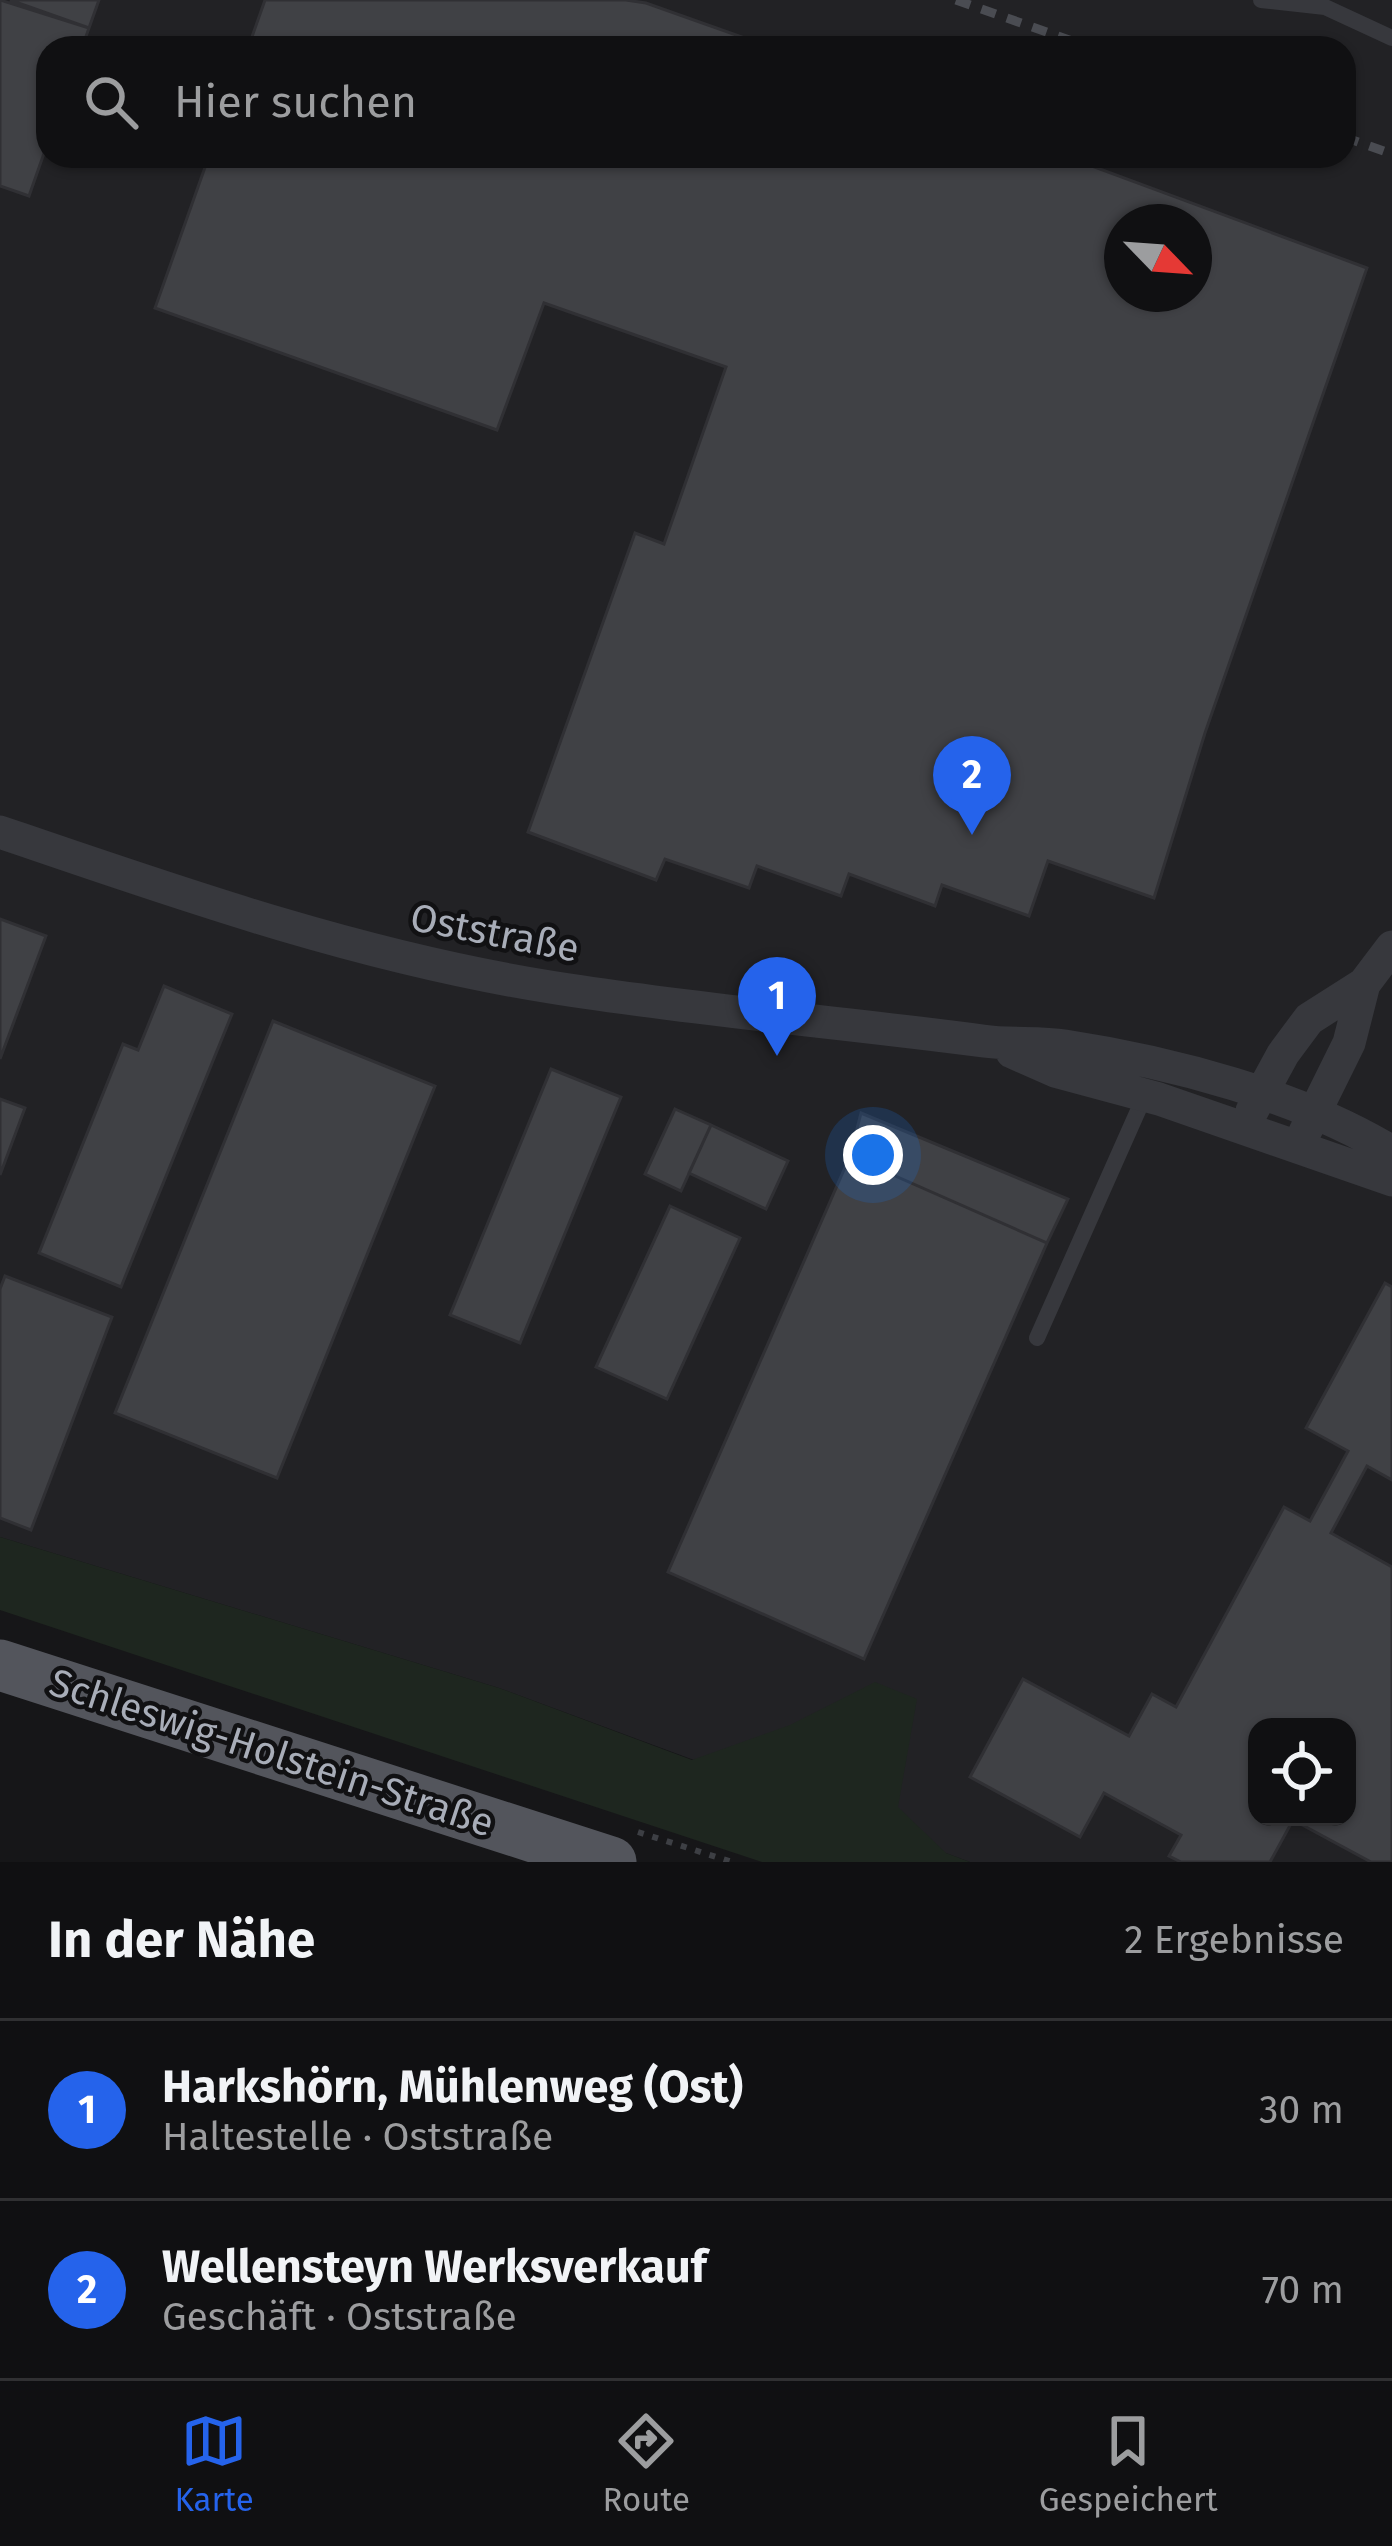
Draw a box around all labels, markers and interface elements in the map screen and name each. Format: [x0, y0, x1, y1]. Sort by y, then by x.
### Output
search box [36, 36, 1356, 168]
icon: search [78, 69, 144, 135]
text: Hier suchen [174, 75, 417, 129]
north arrow [1104, 204, 1212, 312]
pin: 2 [933, 736, 1011, 835]
street label: Oststraße [407, 894, 583, 972]
pin: 1 [738, 957, 816, 1056]
your location [843, 1125, 903, 1185]
street label: Schleswig-Holstein-Straße [44, 1659, 499, 1847]
map controls [1248, 1718, 1356, 1826]
button: locate [1248, 1718, 1356, 1826]
text: In der Nähe [48, 1909, 315, 1971]
text: 2 Ergebnisse [1124, 1917, 1344, 1963]
text: Harkshörn, Mühlenweg (Ost) [162, 2060, 743, 2114]
text: 1 [78, 2087, 96, 2133]
text: 30 m [1259, 2087, 1344, 2133]
text: Haltestelle · Oststraße [162, 2114, 553, 2160]
text: Wellensteyn Werksverkauf [162, 2240, 707, 2294]
text: 2 [77, 2267, 97, 2313]
text: 70 m [1262, 2267, 1344, 2313]
text: Geschäft · Oststraße [162, 2294, 517, 2340]
tab: Karte [174, 2408, 254, 2520]
tab: Route [603, 2408, 690, 2520]
tab: Gespeichert [1039, 2408, 1218, 2520]

